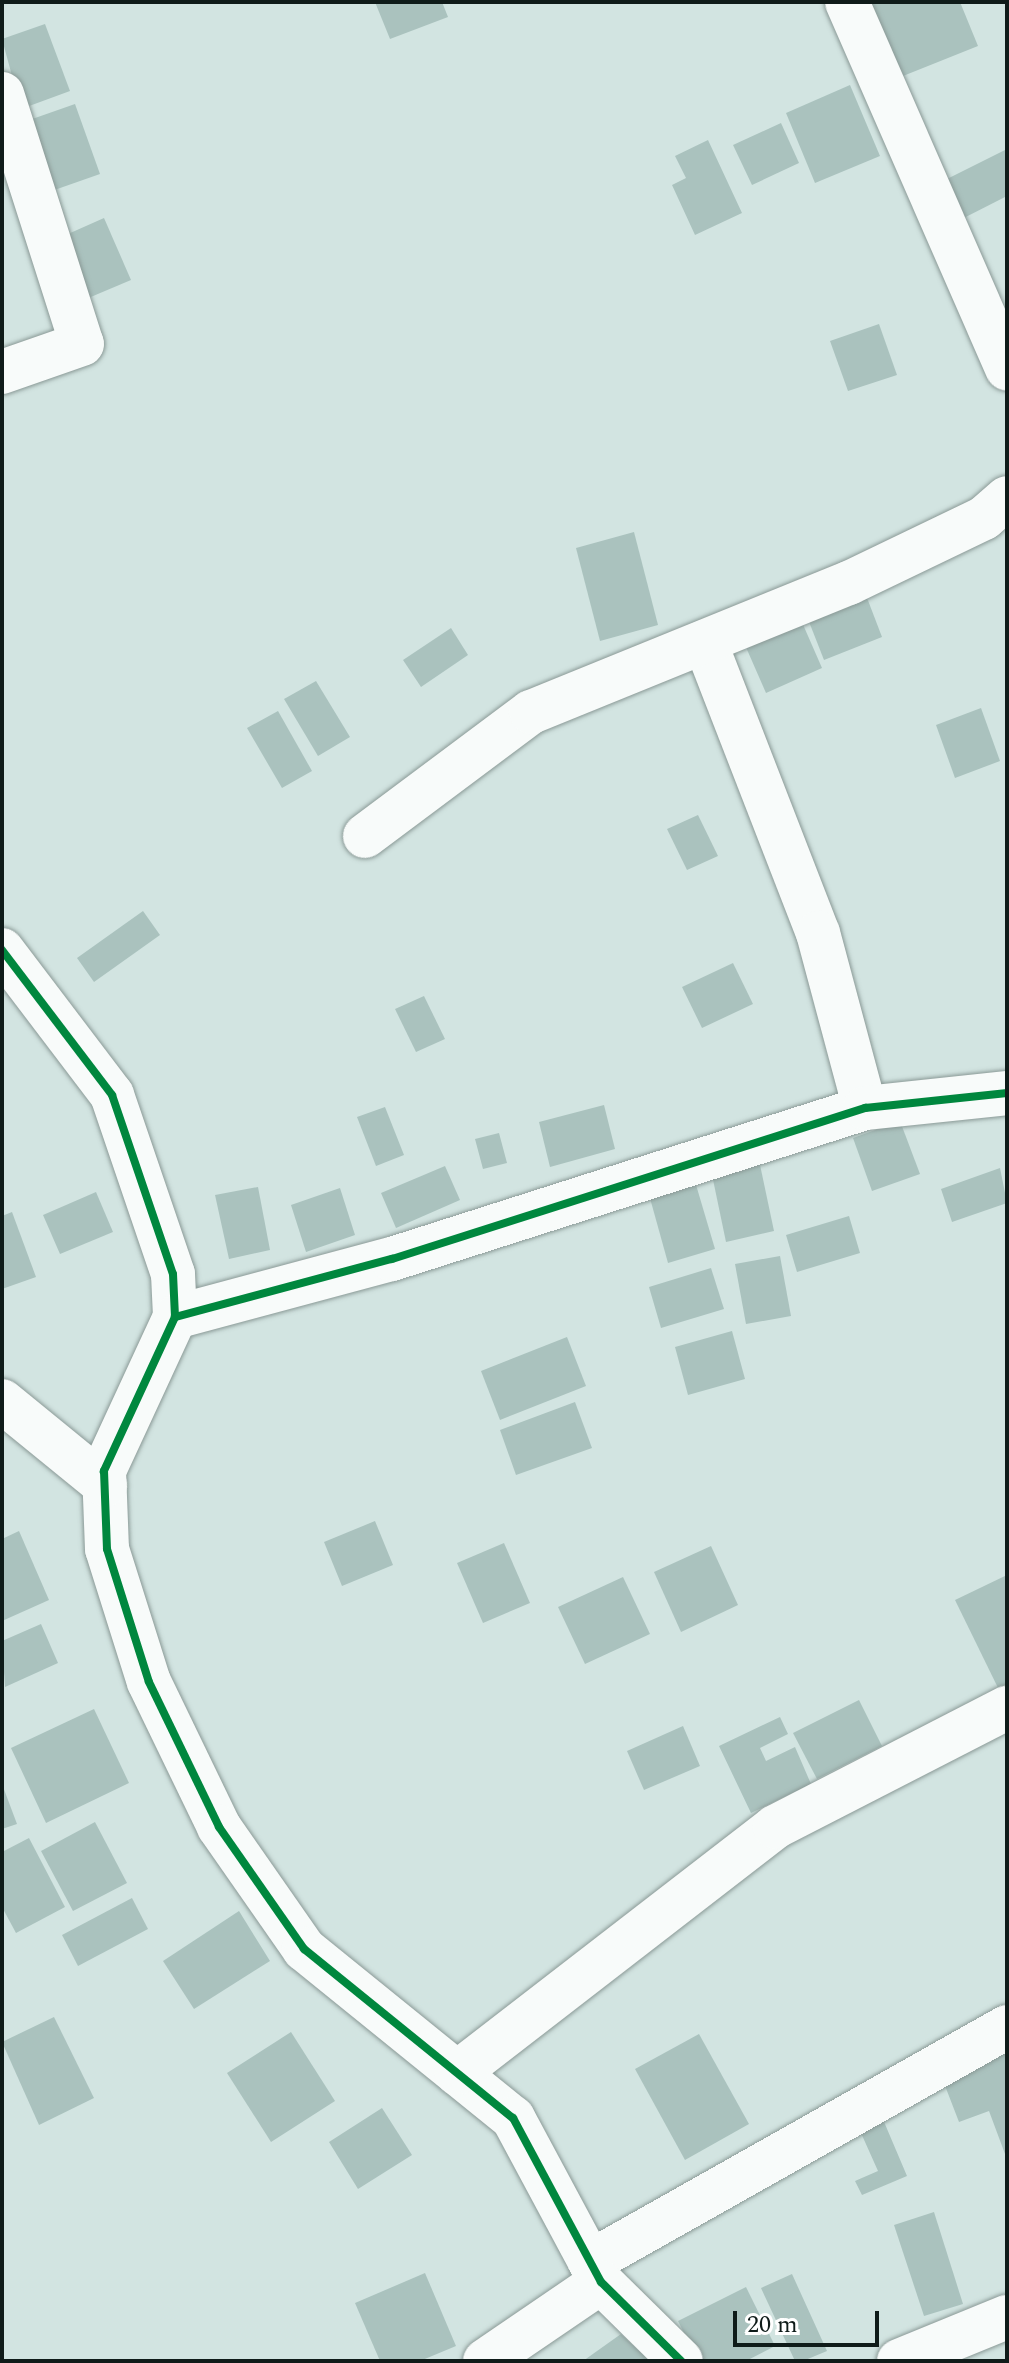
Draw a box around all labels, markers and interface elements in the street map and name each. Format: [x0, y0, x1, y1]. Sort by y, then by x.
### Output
scale bar [737, 2295, 883, 2345]
text: 20 m [747, 2307, 798, 2343]

